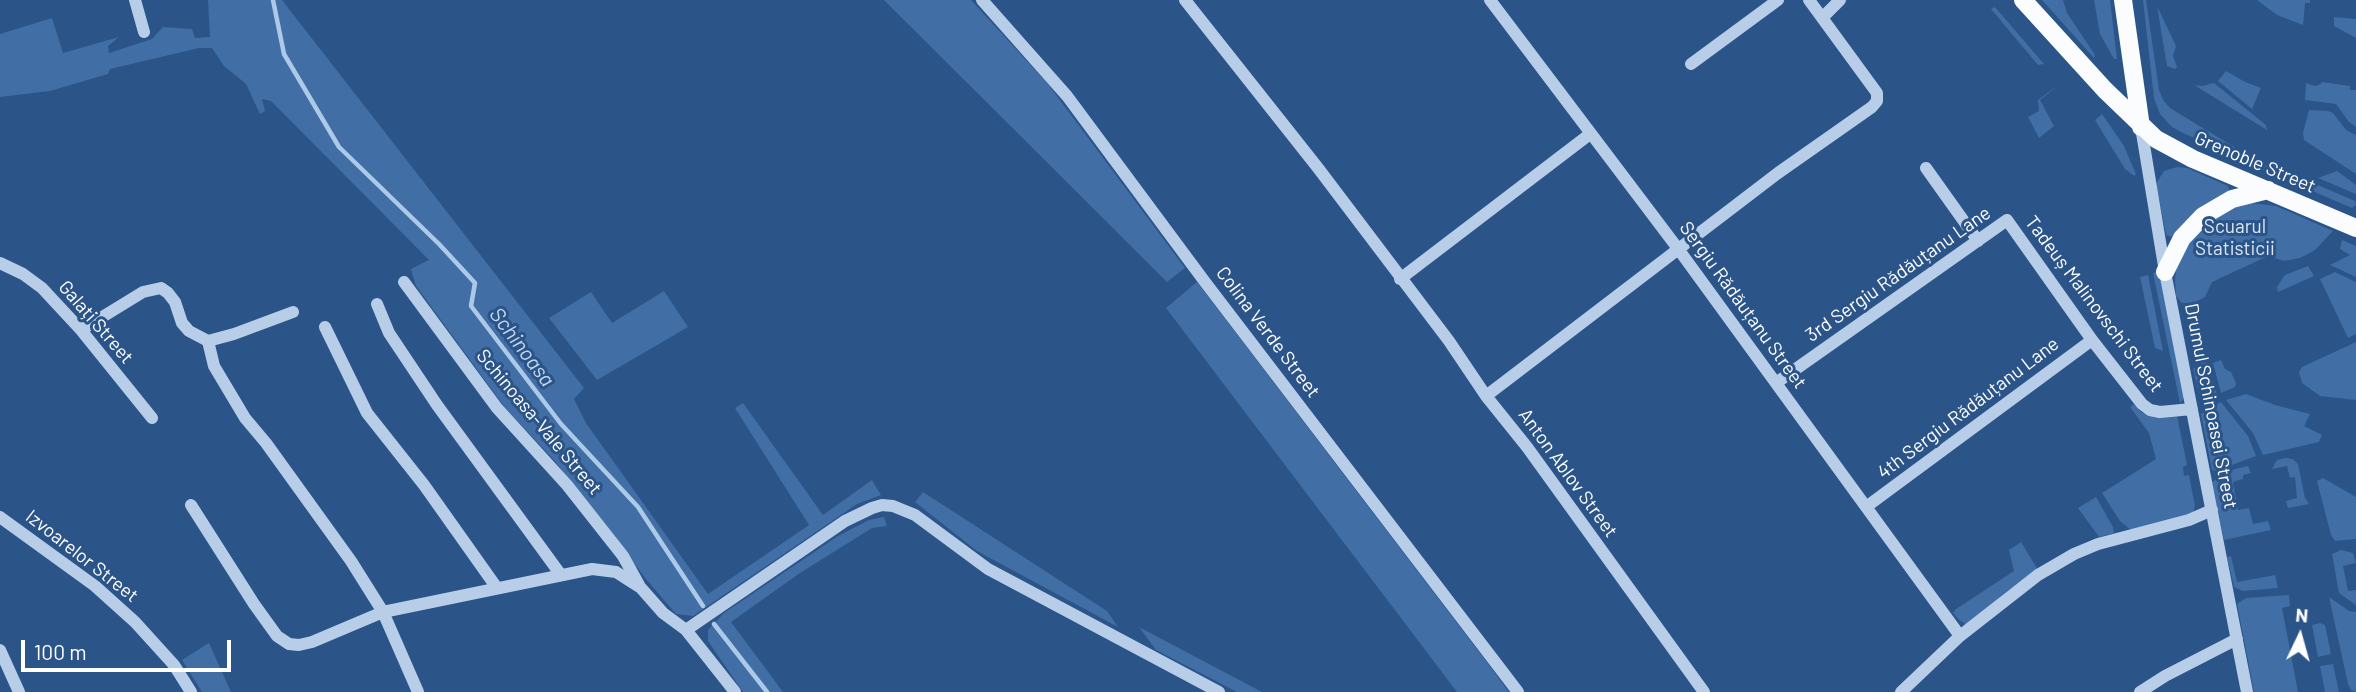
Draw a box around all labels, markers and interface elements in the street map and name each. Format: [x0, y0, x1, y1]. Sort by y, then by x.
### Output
street label: Grenoble Street [2191, 126, 2319, 198]
street label: 3rd Sergiu Rădăuțanu Lane [1801, 201, 1995, 347]
street label: Tadeuș Malinovschi Street [2020, 211, 2168, 397]
park label: Scuarul Statisticii [2195, 216, 2275, 260]
street label: Sergiu Rădăuțanu Street [1675, 217, 1811, 393]
street label: Colina Verde Street [1211, 262, 1325, 402]
street label: Galați Street [54, 276, 138, 368]
street label: Drumul Schinoasei Street [2180, 301, 2242, 511]
water label: Schinoasa [484, 302, 560, 392]
street label: 4th Sergiu Rădăuțanu Lane [1873, 332, 2063, 484]
street label: Schinoasa-Vale Street [472, 345, 606, 499]
street label: Anton Ablov Street [1514, 404, 1622, 542]
street label: Izvoarelor Street [21, 505, 143, 607]
north arrow [2265, 601, 2335, 671]
text: N [2295, 603, 2309, 627]
scale bar [24, 626, 234, 670]
text: 100 m [34, 639, 87, 664]

